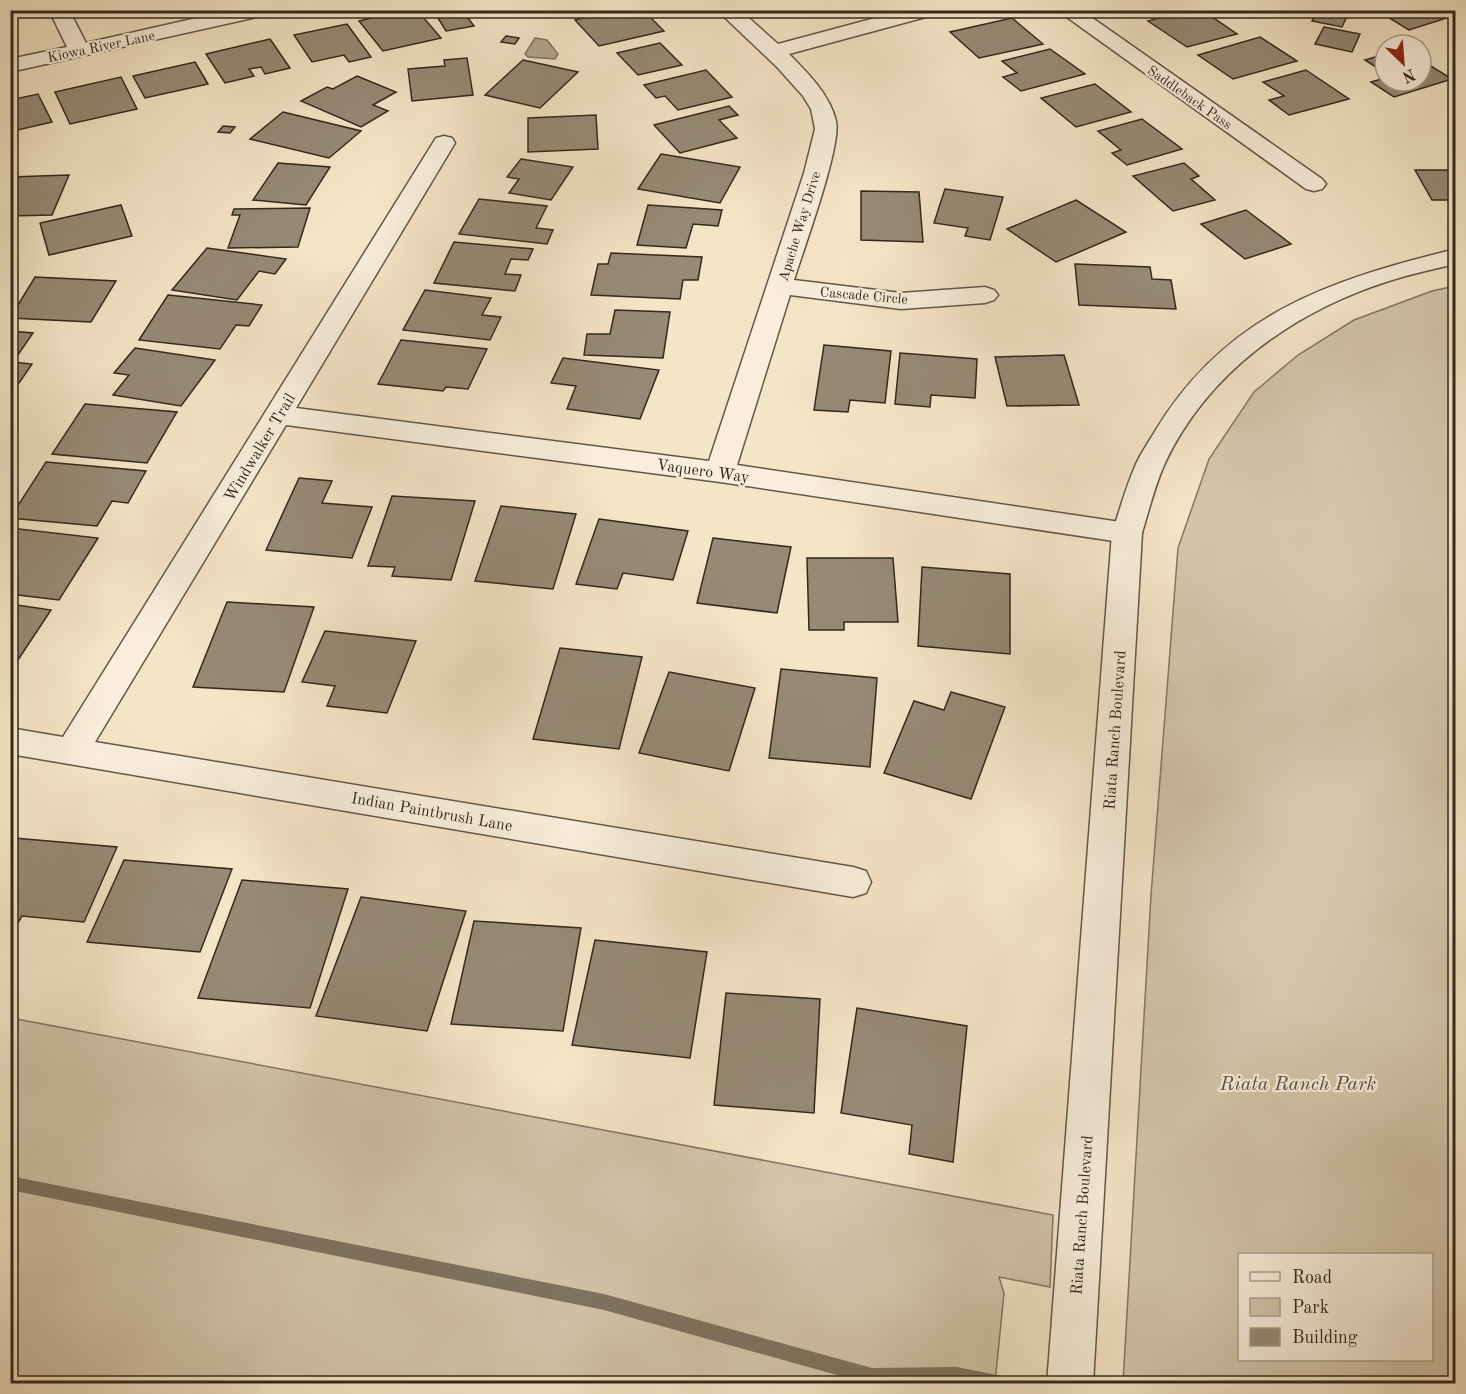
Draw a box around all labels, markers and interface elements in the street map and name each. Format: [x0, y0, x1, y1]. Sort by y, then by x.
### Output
street label: Kiowa River Lane [46, 29, 156, 65]
north arrow [1373, 33, 1433, 93]
street label: Saddleback Pass [1145, 63, 1234, 132]
text: N [1399, 65, 1417, 85]
street label: Apache Way Drive [777, 170, 823, 283]
street label: Cascade Circle [819, 285, 909, 307]
street label: Windwalker Trail [222, 391, 299, 505]
street label: Vaquero Way [655, 458, 751, 487]
street label: Riata Ranch Boulevard [1102, 650, 1130, 810]
street label: Indian Paintbrush Lane [350, 791, 513, 835]
park label: Riata Ranch Park [1219, 1075, 1377, 1095]
street label: Riata Ranch Boulevard [1069, 1135, 1097, 1295]
legend [1238, 1253, 1433, 1361]
text: Road [1292, 1269, 1332, 1287]
text: Park [1292, 1299, 1329, 1317]
text: Building [1292, 1329, 1358, 1347]

